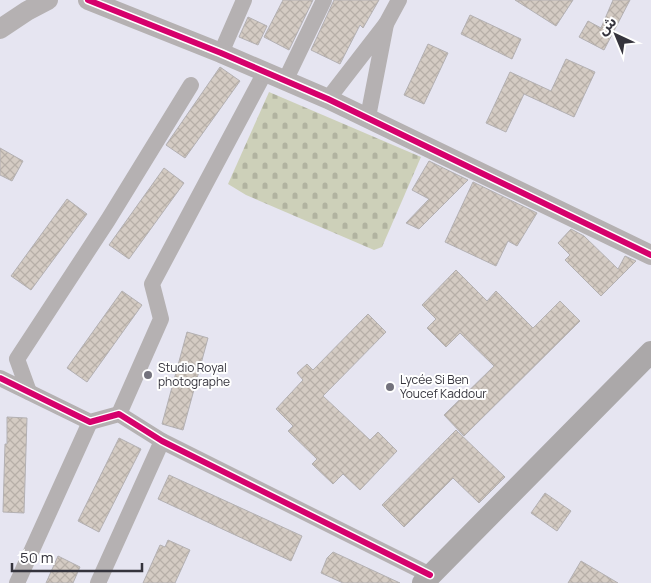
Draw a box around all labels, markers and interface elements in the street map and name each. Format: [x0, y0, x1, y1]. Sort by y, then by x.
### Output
north arrow [591, 10, 641, 60]
text: ش [593, 12, 620, 39]
place label: Studio Royal photographe [158, 359, 230, 390]
marker: Studio Royal photographe [142, 369, 154, 381]
place label: Lycée Si Ben Youcef Kaddour [400, 371, 487, 402]
marker: Lycée Si Ben Youcef Kaddour [384, 381, 396, 393]
scale bar [12, 540, 142, 572]
text: 50 m [20, 547, 54, 568]

